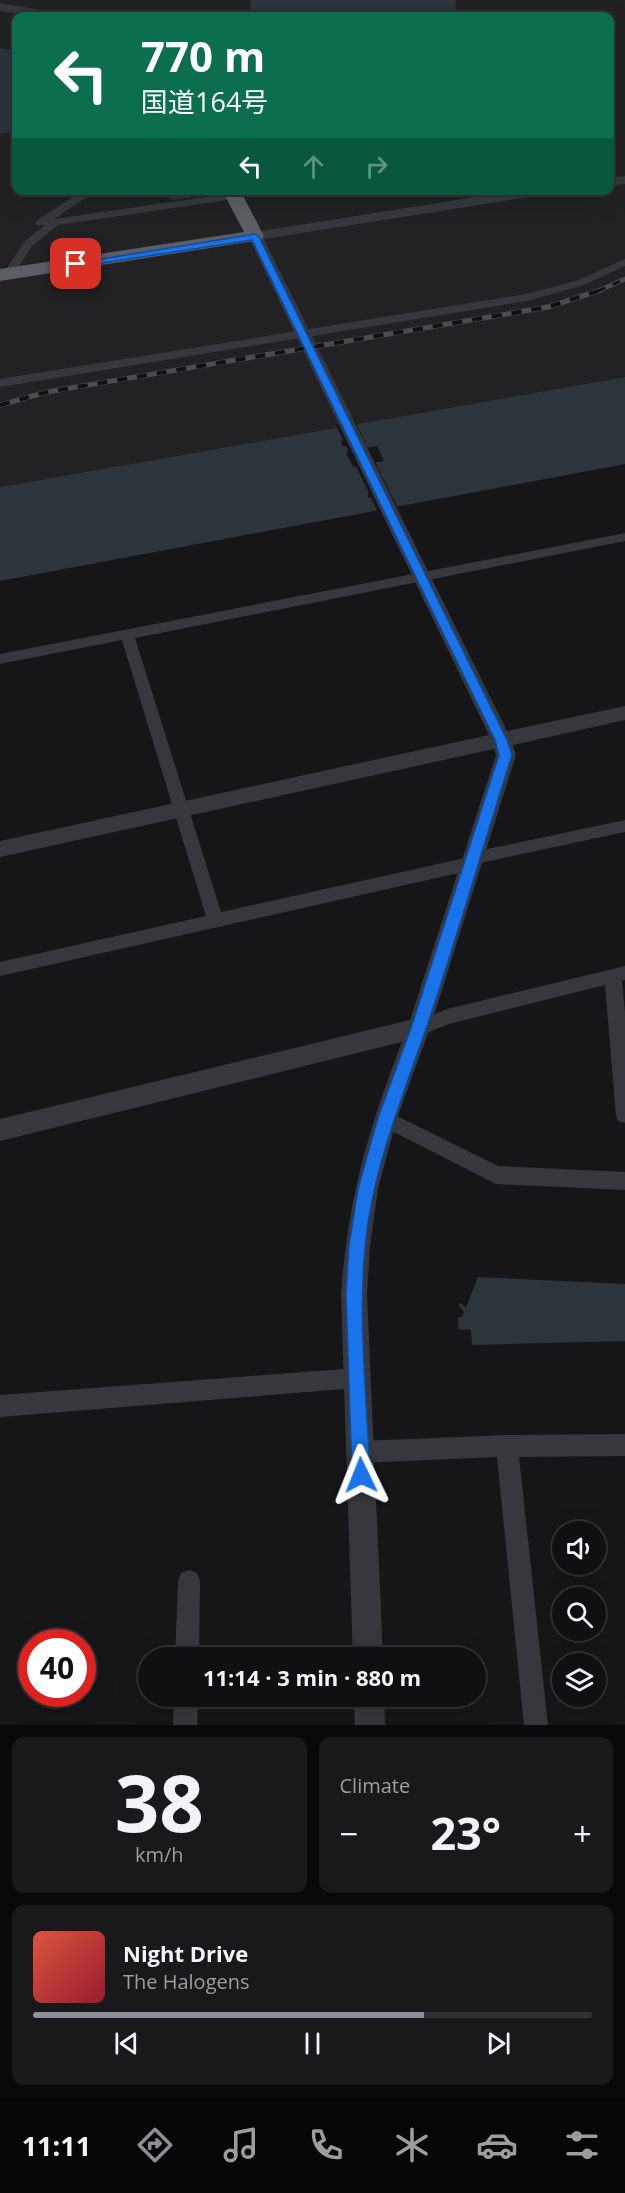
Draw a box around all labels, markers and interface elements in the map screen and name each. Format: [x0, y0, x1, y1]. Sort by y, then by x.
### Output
text: 770 m [141, 27, 265, 84]
icon: left [42, 36, 120, 114]
text: 国道164号 [141, 83, 268, 120]
icon: left [234, 150, 267, 183]
icon: ahead [297, 150, 330, 183]
icon: right [360, 150, 393, 183]
pin [50, 238, 101, 289]
icon: arrive [59, 247, 92, 280]
position arrow [329, 1443, 393, 1507]
map controls [552, 1521, 606, 1707]
button: sound [552, 1521, 606, 1575]
button: search [552, 1587, 606, 1641]
speed limit sign: 40 [18, 1629, 96, 1707]
button: layers [552, 1653, 606, 1707]
text: 11:14 · 3 min · 880 m [203, 1662, 421, 1692]
text: 38 [115, 1749, 204, 1855]
text: Climate [340, 1772, 410, 1799]
text: 23° [430, 1802, 501, 1863]
text: − [340, 1811, 358, 1856]
text: + [573, 1811, 592, 1856]
text: km/h [135, 1841, 184, 1868]
text: Night Drive [123, 1938, 248, 1968]
text: The Halogens [123, 1968, 250, 1995]
icon: previous [110, 2027, 143, 2060]
icon: pause [296, 2027, 329, 2060]
icon: next [482, 2027, 515, 2060]
icon: directions [134, 2124, 176, 2166]
icon: music [220, 2124, 262, 2166]
icon: phone [305, 2124, 347, 2166]
icon: climate [391, 2124, 433, 2166]
icon: car [476, 2124, 518, 2166]
icon: filters [561, 2124, 603, 2166]
text: 11:11 [22, 2127, 91, 2164]

